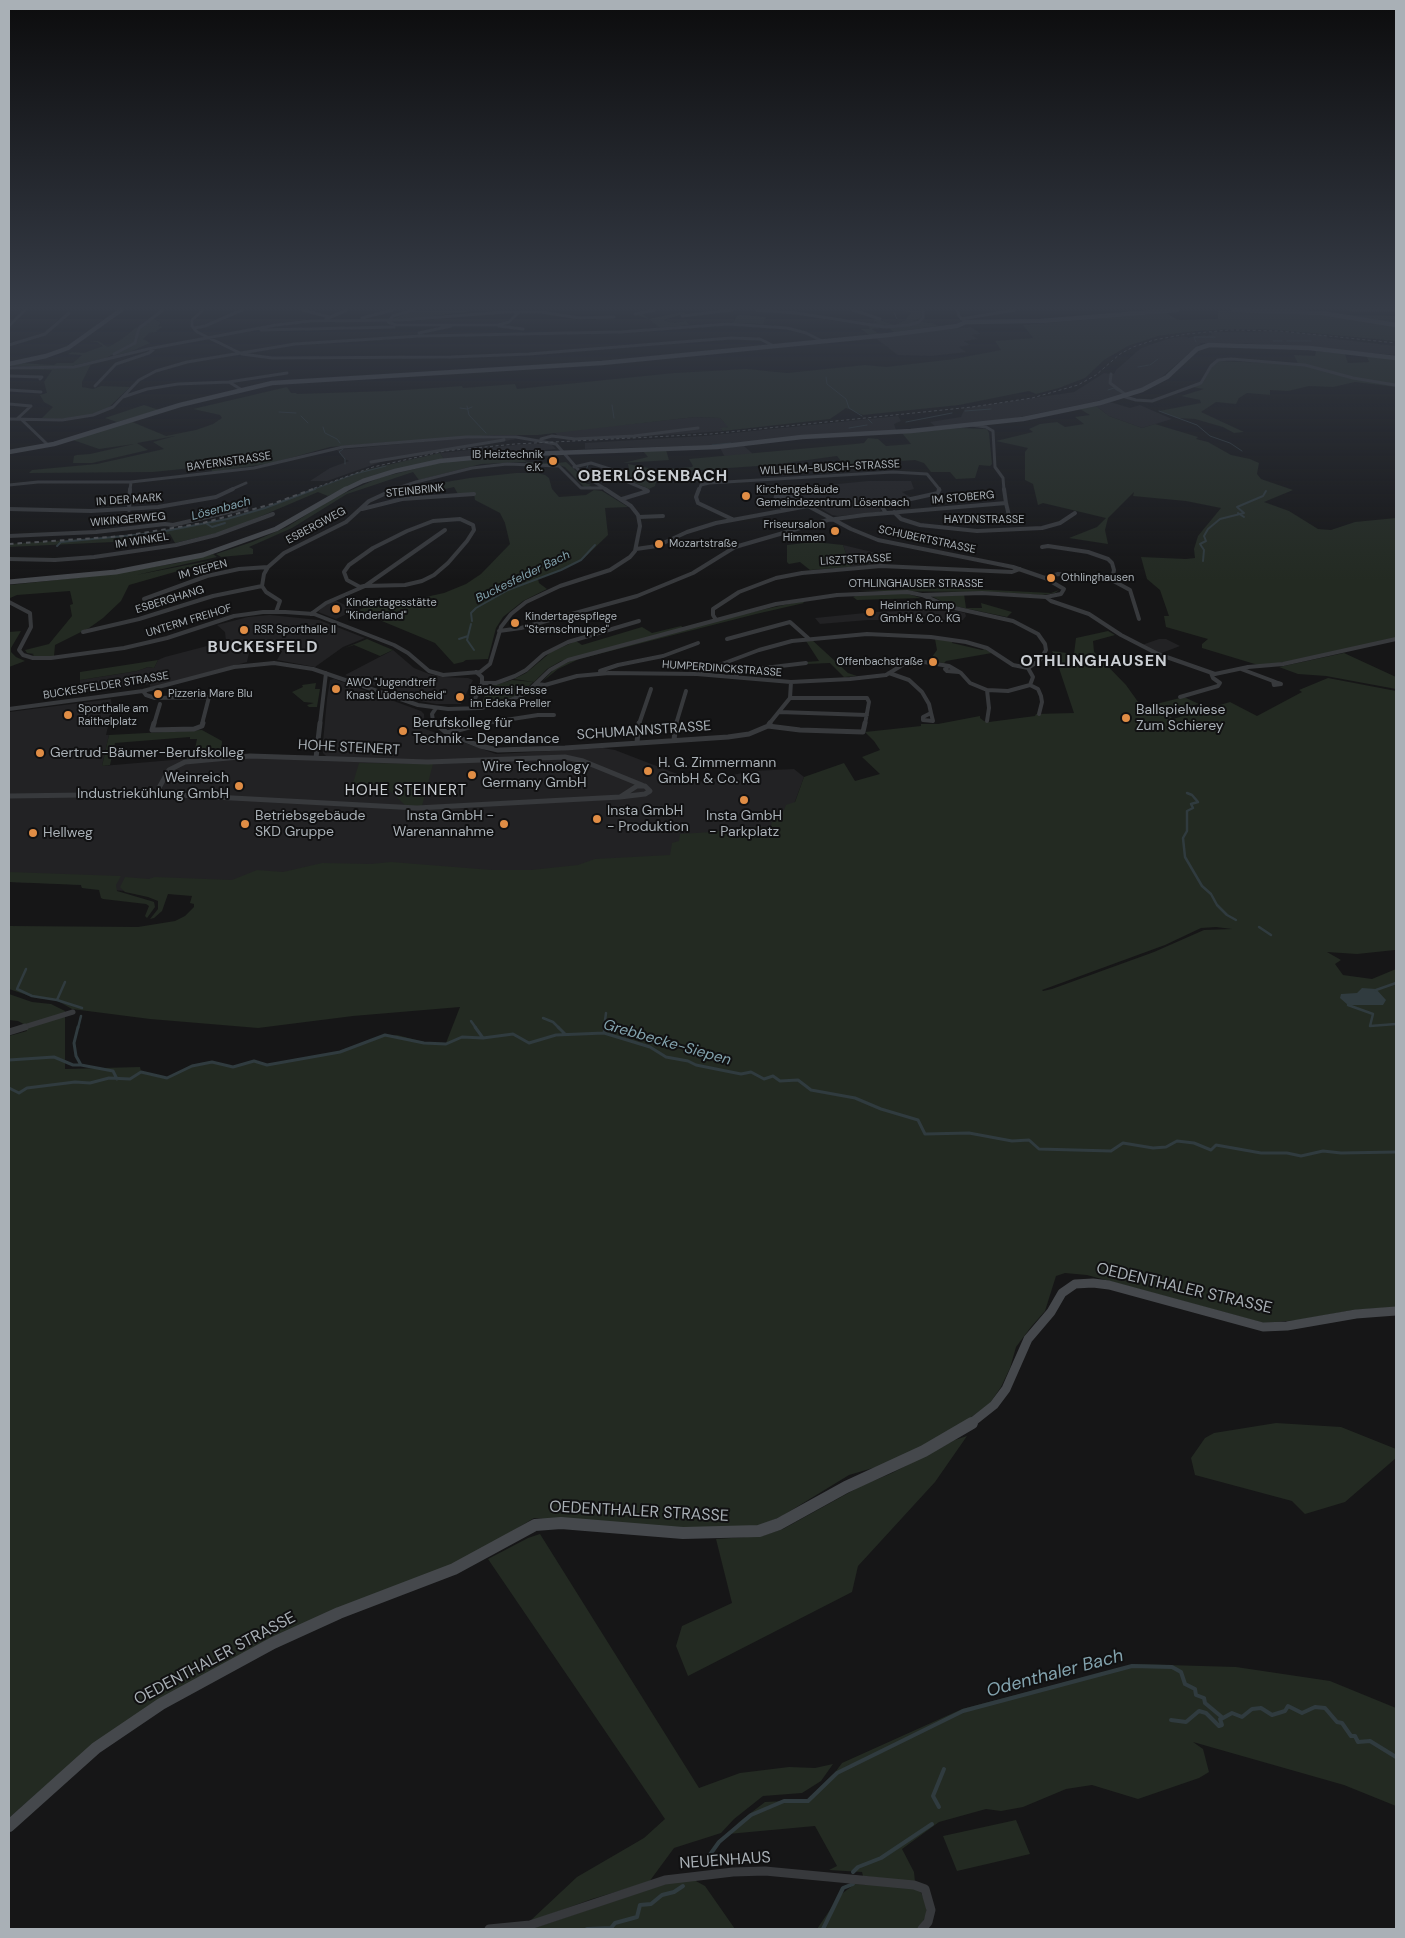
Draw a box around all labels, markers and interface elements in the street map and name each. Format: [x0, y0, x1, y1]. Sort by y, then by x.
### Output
place label: IB Heiztechnik e.K. [472, 448, 543, 474]
street label: BAYERNSTRASSE [186, 450, 272, 474]
marker: IB Heiztechnik e.K. [547, 455, 559, 467]
street label: WILHELM-BUSCH-STRASSE [760, 458, 900, 478]
district label: OBERLÖSENBACH [576, 467, 730, 487]
street label: STEINBRINK [385, 481, 445, 501]
place label: Kirchengebäude Gemeindezentrum Lösenbach [756, 483, 909, 509]
street label: IM STOBERG [931, 489, 995, 507]
marker: Kirchengebäude Gemeindezentrum Lösenbach [740, 490, 752, 502]
street label: IN DER MARK [96, 491, 162, 509]
water label: Lösenbach [190, 494, 252, 524]
street label: ESBERGWEG [284, 505, 348, 547]
street label: WIKINGERWEG [90, 510, 166, 530]
street label: HAYDNSTRASSE [944, 513, 1024, 527]
place label: Friseursalon Himmen [763, 518, 825, 544]
street label: SCHUBERTSTRASSE [877, 523, 977, 557]
marker: Friseursalon Himmen [829, 525, 841, 537]
street label: IM WINKEL [114, 530, 170, 552]
place label: Mozartstraße [669, 537, 737, 551]
marker: Mozartstraße [653, 538, 665, 550]
water label: Buckesfelder Bach [474, 548, 572, 606]
street label: LISZTSTRASSE [820, 552, 892, 568]
street label: IM SIEPEN [177, 557, 229, 583]
place label: Othlinghausen [1061, 571, 1134, 585]
marker: Othlinghausen [1045, 572, 1057, 584]
street label: OTHLINGHAUSER STRASSE [849, 577, 983, 591]
street label: ESBERGHANG [134, 583, 206, 617]
place label: Kindertagesstätte "Kinderland" [346, 596, 437, 622]
place label: Heinrich Rump GmbH & Co. KG [880, 599, 960, 625]
street label: UNTERM FREIHOF [145, 602, 233, 640]
marker: Kindertagesstätte "Kinderland" [330, 603, 342, 615]
marker: Heinrich Rump GmbH & Co. KG [864, 606, 876, 618]
place label: Kindertagespflege "Sternschnuppe" [525, 610, 617, 636]
marker: Kindertagespflege "Sternschnuppe" [509, 617, 521, 629]
place label: RSR Sporthalle II [254, 623, 336, 637]
marker: RSR Sporthalle II [238, 624, 250, 636]
district label: BUCKESFELD [206, 638, 320, 658]
district label: OTHLINGHAUSEN [1019, 652, 1169, 672]
place label: Offenbachstraße [836, 655, 923, 669]
marker: Offenbachstraße [927, 656, 939, 668]
street label: HUMPERDINCKSTRASSE [662, 658, 782, 680]
street label: BUCKESFELDER STRASSE [42, 670, 170, 702]
place label: AWO "Jugendtreff Knast Lüdenscheid" [346, 676, 446, 702]
marker: AWO "Jugendtreff Knast Lüdenscheid" [330, 683, 342, 695]
place label: Bäckerei Hesse im Edeka Preller [470, 684, 551, 710]
place label: Pizzeria Mare Blu [168, 687, 253, 701]
marker: Pizzeria Mare Blu [152, 688, 164, 700]
marker: Bäckerei Hesse im Edeka Preller [454, 691, 466, 703]
place label: Sporthalle am Raithelplatz [78, 702, 148, 728]
place label: Ballspielwiese Zum Schierey [1136, 702, 1226, 734]
marker: Sporthalle am Raithelplatz [62, 709, 74, 721]
marker: Ballspielwiese Zum Schierey [1120, 712, 1132, 724]
place label: Berufskolleg für Technik - Depandance [413, 715, 559, 748]
street label: SCHUMANNSTRASSE [576, 718, 712, 744]
marker: Berufskolleg für Technik - Depandance [397, 725, 409, 737]
street label: HOHE STEINERT [298, 737, 400, 759]
place label: Gertrud-Bäumer-Berufskolleg [50, 745, 244, 761]
marker: Gertrud-Bäumer-Berufskolleg [34, 747, 46, 759]
place label: H. G. Zimmermann GmbH & Co. KG [658, 755, 776, 788]
place label: Wire Technology Germany GmbH [482, 759, 589, 792]
marker: H. G. Zimmermann GmbH & Co. KG [642, 765, 654, 777]
marker: Wire Technology Germany GmbH [466, 769, 478, 781]
place label: Weinreich Industriekühlung GmbH [77, 770, 229, 802]
marker: Weinreich Industriekühlung GmbH [233, 780, 245, 792]
district label: HOHE STEINERT [343, 782, 469, 800]
marker: Insta GmbH - Parkplatz [738, 794, 750, 806]
place label: Insta GmbH - Produktion [607, 803, 689, 836]
place label: Betriebsgebäude SKD Gruppe [255, 808, 366, 840]
place label: Insta GmbH - Warenannahme [393, 808, 494, 840]
place label: Insta GmbH - Parkplatz [706, 808, 782, 840]
marker: Insta GmbH - Produktion [591, 813, 603, 825]
marker: Betriebsgebäude SKD Gruppe [239, 818, 251, 830]
marker: Insta GmbH - Warenannahme [498, 818, 510, 830]
place label: Hellweg [43, 825, 93, 841]
marker: Hellweg [27, 827, 39, 839]
water label: Grebbecke-Siepen [601, 1016, 733, 1070]
street label: OEDENTHALER STRASSE [1094, 1259, 1274, 1319]
street label: OEDENTHALER STRASSE [549, 1498, 729, 1526]
street label: OEDENTHALER STRASSE [131, 1608, 299, 1710]
water label: Odenthaler Bach [984, 1645, 1126, 1703]
street label: NEUENHAUS [679, 1848, 771, 1874]

